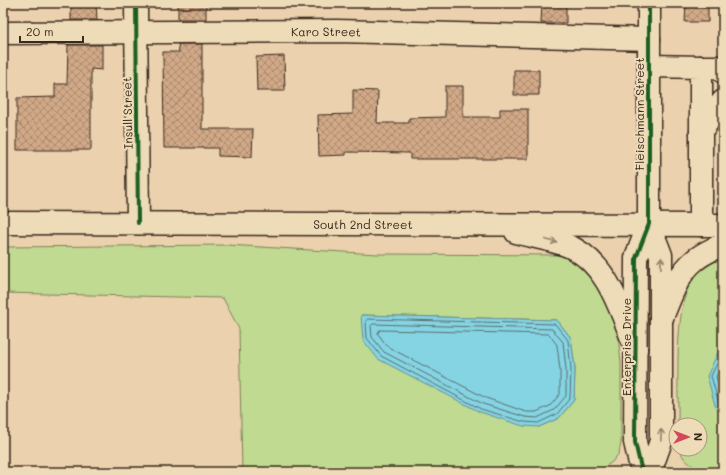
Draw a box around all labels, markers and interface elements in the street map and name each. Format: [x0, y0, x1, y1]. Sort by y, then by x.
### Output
scale bar [20, 18, 83, 44]
text: 20 m [26, 23, 54, 39]
street label: Karo Street [291, 23, 361, 40]
street label: Fleischmann Street [631, 58, 647, 170]
street label: Insull Street [118, 77, 136, 149]
street label: South 2nd Street [313, 216, 413, 232]
one-way arrow [544, 238, 557, 245]
one-way arrow [657, 257, 665, 270]
street label: Enterprise Drive [618, 298, 634, 396]
north arrow [668, 417, 708, 457]
one-way arrow [657, 429, 665, 442]
text: N [691, 433, 706, 441]

